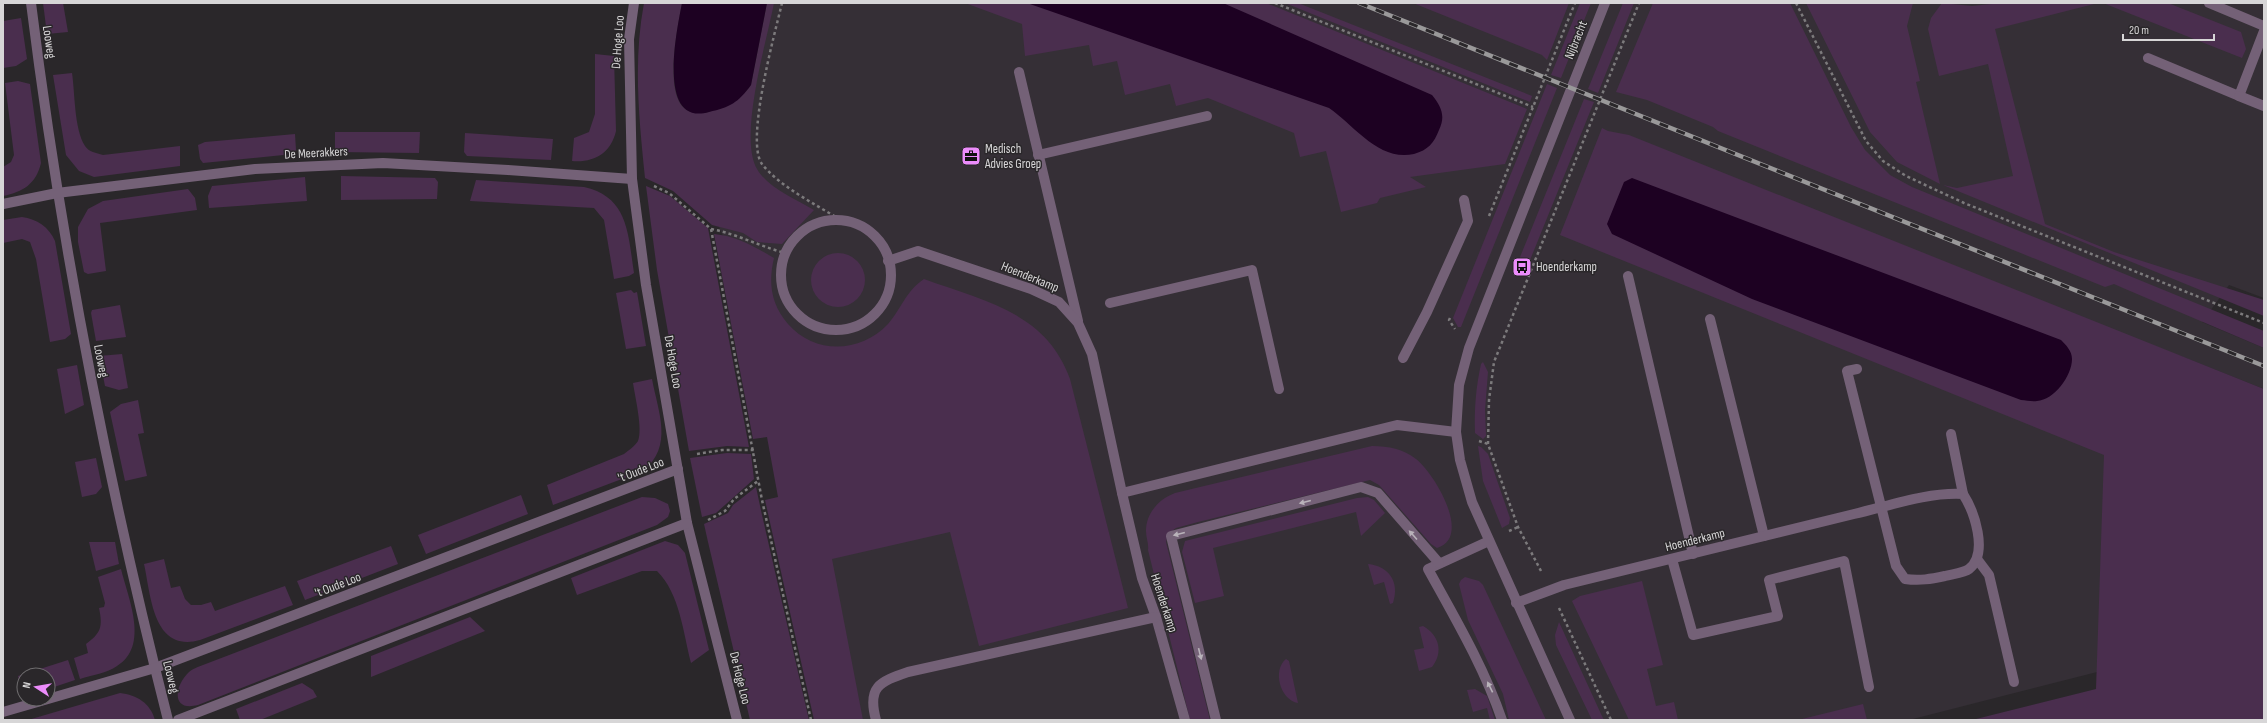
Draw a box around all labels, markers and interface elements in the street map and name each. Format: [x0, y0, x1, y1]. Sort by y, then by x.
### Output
street label: De Hoge Loo [608, 15, 628, 69]
scale bar [2123, 16, 2214, 42]
street label: Nijbracht [1561, 18, 1591, 62]
text: 20 m [2129, 23, 2149, 38]
street label: Looweg [39, 25, 59, 59]
place label: Medisch Advies Groep [984, 141, 1041, 172]
street label: De Meerakkers [284, 143, 348, 163]
office icon: Medisch Advies Groep [960, 145, 982, 167]
bus stop icon: Hoenderkamp [1511, 256, 1533, 278]
street label: Hoenderkamp [999, 258, 1061, 296]
place label: Hoenderkamp [1536, 259, 1597, 275]
street label: De Hoge Loo [660, 334, 686, 390]
street label: Looweg [90, 343, 112, 379]
street label: 't Oude Loo [616, 454, 666, 486]
one-way arrow [1299, 499, 1311, 505]
street label: Hoenderkamp [1664, 525, 1726, 555]
one-way arrow [1409, 530, 1418, 539]
one-way arrow [1173, 531, 1185, 537]
street label: 't Oude Loo [313, 569, 363, 601]
street label: Hoenderkamp [1147, 572, 1181, 634]
one-way arrow [1197, 648, 1203, 660]
street label: De Hoge Loo [726, 650, 754, 706]
street label: Looweg [159, 659, 183, 695]
north arrow [16, 667, 56, 707]
text: N [20, 681, 34, 689]
one-way arrow [1487, 682, 1493, 693]

